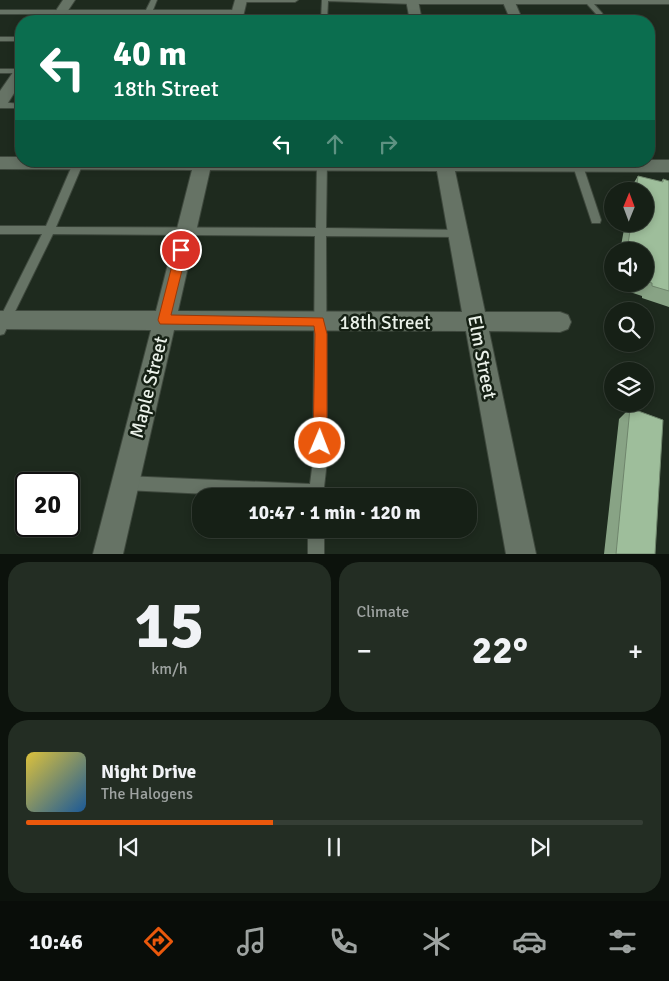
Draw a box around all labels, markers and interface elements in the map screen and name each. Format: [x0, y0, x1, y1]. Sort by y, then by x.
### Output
text: 40 m [113, 32, 187, 75]
icon: left [30, 35, 95, 100]
text: 18th Street [113, 75, 219, 102]
icon: left [268, 130, 296, 158]
icon: ahead [321, 130, 349, 158]
icon: right [374, 130, 402, 158]
north arrow [604, 182, 654, 232]
map controls [604, 182, 654, 412]
pin [160, 229, 202, 271]
icon: arrive [167, 236, 195, 264]
button: sound [604, 242, 654, 292]
button: search [604, 302, 654, 352]
street label: 18th Street [339, 311, 431, 335]
street label: Elm Street [462, 313, 502, 402]
street label: Maple Street [125, 334, 173, 440]
button: layers [604, 362, 654, 412]
position arrow [293, 416, 345, 468]
speed limit sign: 20 [15, 472, 80, 537]
text: 10:47 · 1 min · 120 m [248, 501, 421, 525]
text: 15 [134, 586, 204, 666]
text: Climate [357, 602, 409, 622]
text: 22° [472, 627, 528, 674]
text: − [357, 634, 372, 668]
text: + [628, 634, 643, 668]
text: km/h [151, 659, 187, 679]
text: Night Drive [101, 760, 196, 784]
text: The Halogens [101, 784, 193, 804]
icon: previous [115, 833, 143, 861]
icon: pause [320, 833, 348, 861]
icon: next [526, 833, 554, 861]
icon: directions [141, 924, 176, 959]
icon: music [234, 924, 269, 959]
icon: phone [326, 924, 361, 959]
icon: climate [419, 924, 454, 959]
icon: car [512, 924, 547, 959]
icon: filters [605, 924, 640, 959]
text: 10:46 [29, 928, 83, 955]

